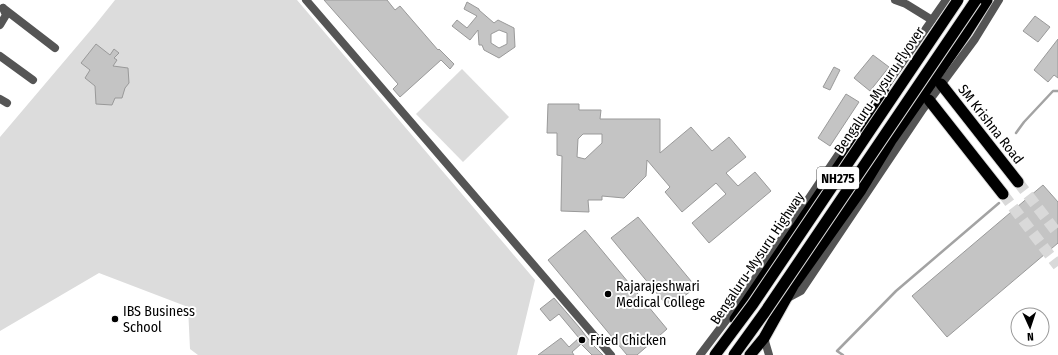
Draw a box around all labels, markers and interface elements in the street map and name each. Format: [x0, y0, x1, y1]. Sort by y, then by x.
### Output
street label: Bengaluru-Mysuru Flyover [831, 24, 928, 157]
street label: SM Krishna Road [954, 81, 1027, 167]
road number: NH275 [817, 167, 859, 189]
street label: Bengaluru-Mysuru Highway [707, 188, 809, 328]
place label: Rajarajeshwari Medical College [616, 278, 705, 311]
marker: Rajarajeshwari Medical College [603, 289, 613, 299]
place label: IBS Business School [123, 303, 195, 336]
north arrow [1010, 307, 1050, 347]
marker: IBS Business School [110, 314, 120, 324]
text: N [1027, 330, 1034, 343]
place label: Fried Chicken [590, 332, 666, 349]
marker: Fried Chicken [577, 335, 587, 345]

